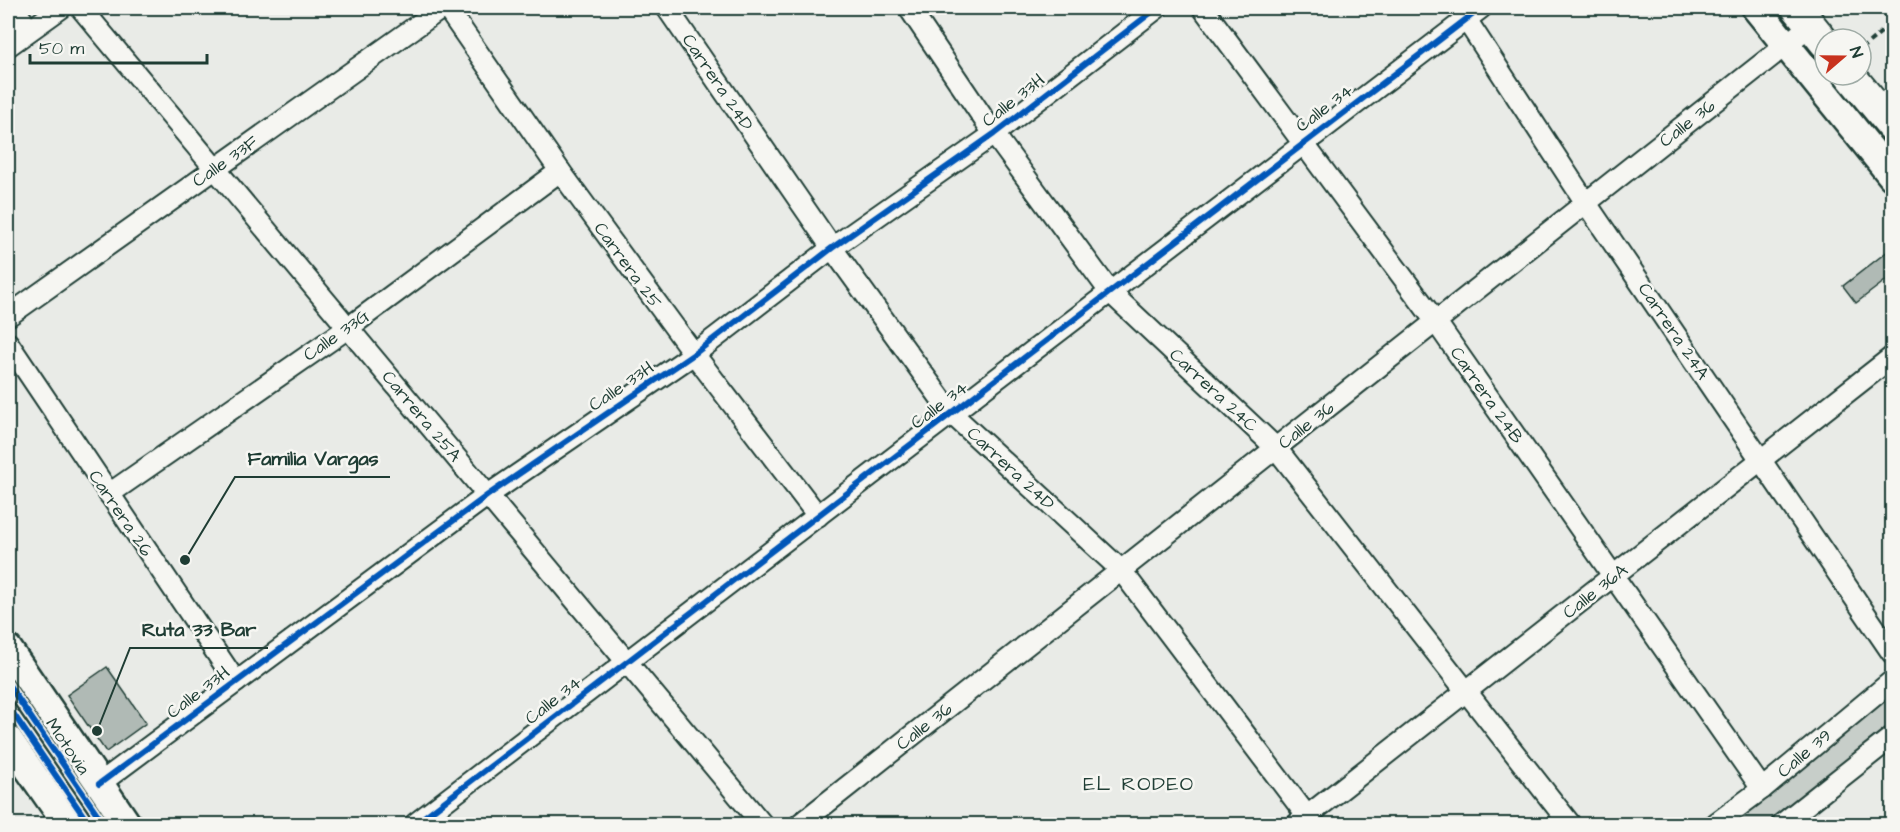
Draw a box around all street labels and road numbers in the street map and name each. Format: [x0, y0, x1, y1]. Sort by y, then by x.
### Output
street label: Carrera 24D [676, 29, 759, 136]
street label: Calle 33H [977, 68, 1050, 133]
street label: Calle 34 [1290, 79, 1358, 138]
street label: Calle 36 [1654, 94, 1721, 153]
street label: Calle 33F [187, 129, 264, 193]
street label: Carrera 25 [588, 217, 667, 314]
street label: Carrera 24A [1632, 278, 1715, 385]
street label: Calle 33G [298, 303, 375, 367]
street label: Carrera 24B [1444, 342, 1529, 449]
street label: Carrera 24C [1164, 343, 1264, 438]
street label: Calle 33H [584, 355, 659, 417]
street label: Carrera 25A [376, 365, 468, 468]
street label: Calle 34 [905, 376, 973, 435]
street label: Calle 36 [1273, 396, 1340, 455]
street label: Carrera 24D [961, 421, 1060, 516]
street label: Carrera 26 [82, 465, 159, 561]
street label: Calle 36A [1557, 558, 1634, 625]
street label: Calle 33H [161, 660, 235, 725]
street label: Calle 34 [520, 670, 587, 731]
street label: Calle 36 [891, 697, 958, 756]
street label: Motovia [39, 713, 96, 780]
street label: Calle 39 [1772, 723, 1837, 784]

